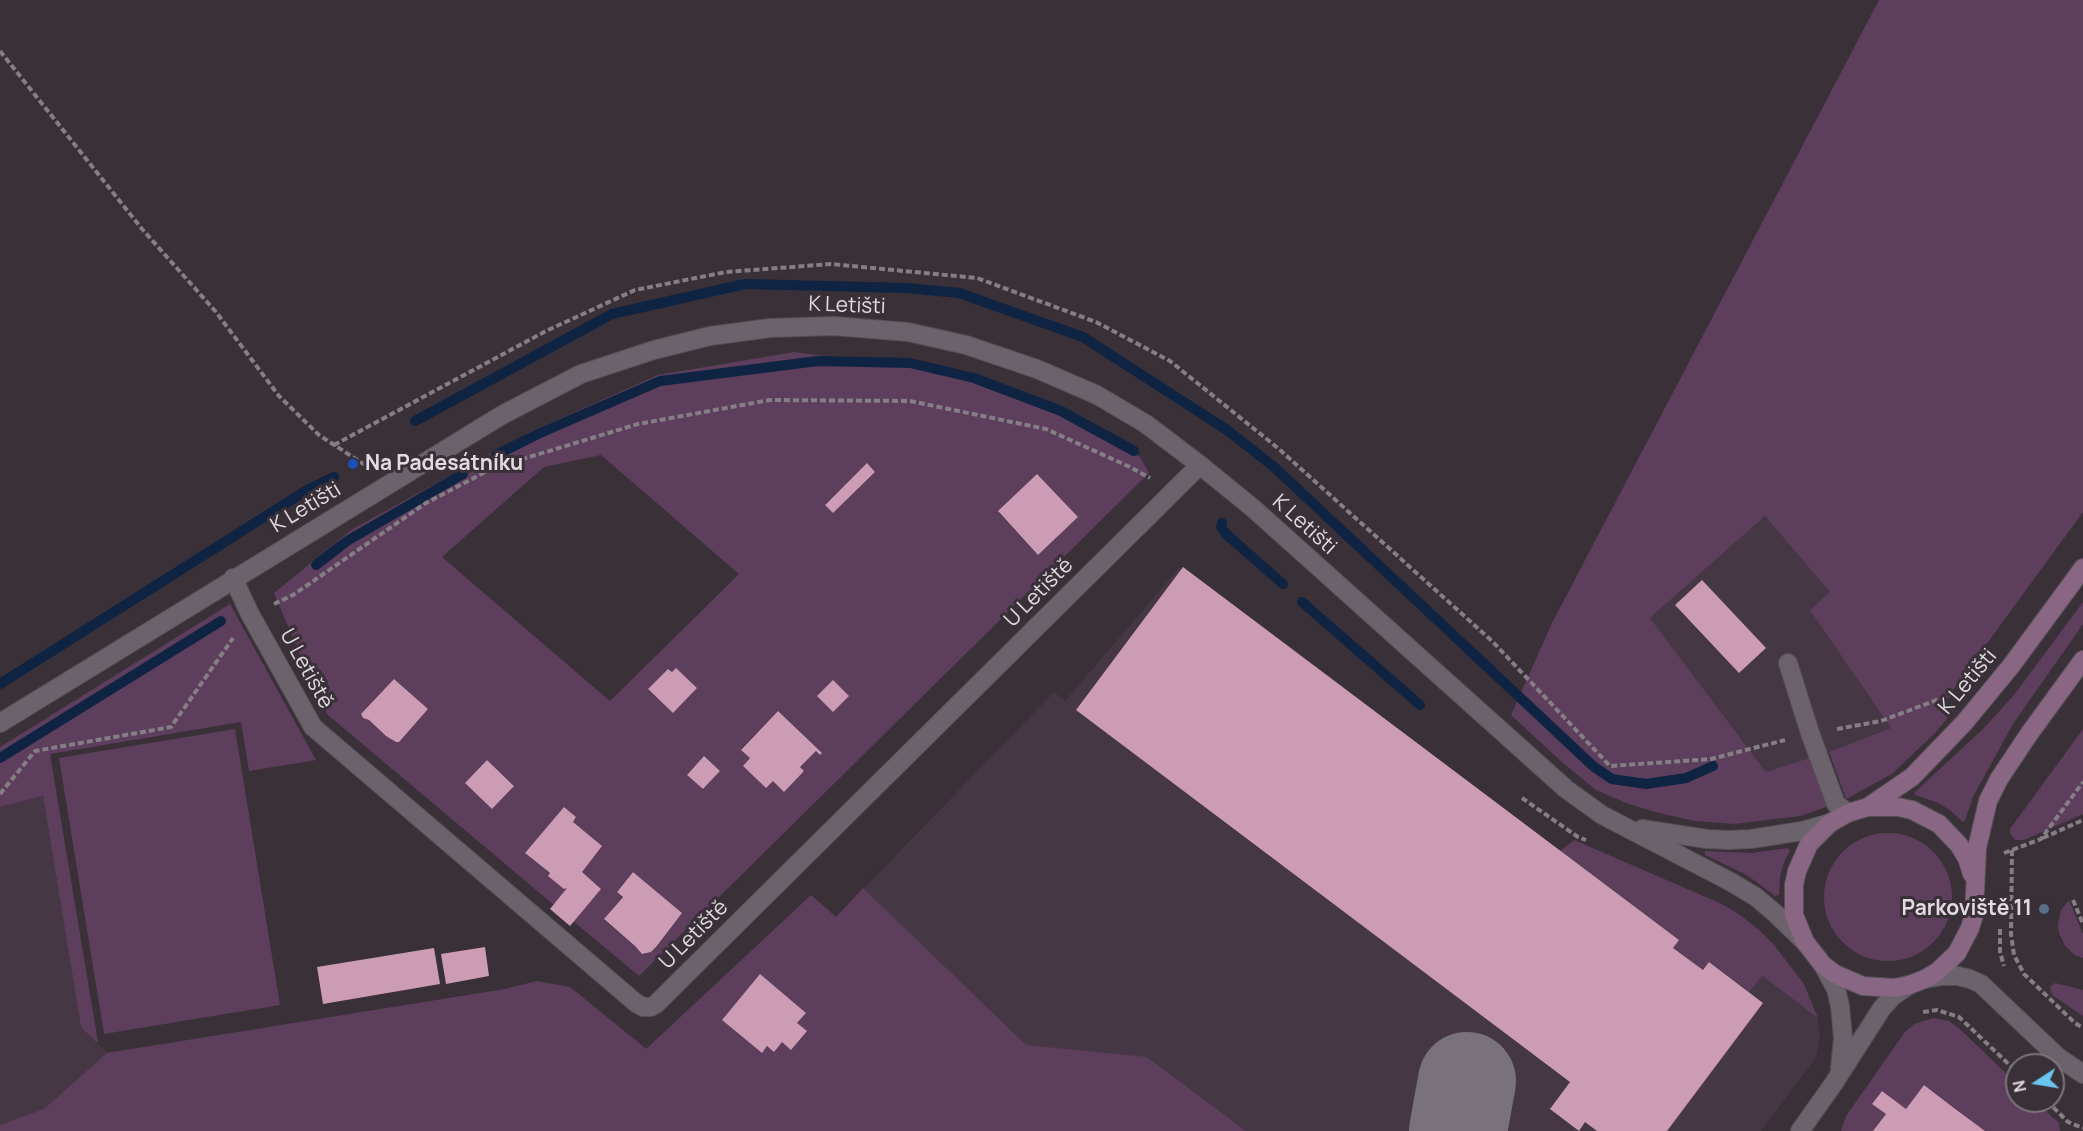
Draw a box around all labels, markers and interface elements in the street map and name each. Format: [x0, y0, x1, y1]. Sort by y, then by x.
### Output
street label: K Letišti [808, 292, 886, 320]
place label: Na Padesátníku [365, 451, 523, 477]
marker: Na Padesátníku [346, 457, 360, 471]
street label: K Letišti [266, 477, 346, 539]
street label: K Letišti [1267, 490, 1341, 560]
street label: U Letiště [999, 553, 1079, 633]
street label: U Letiště [274, 625, 338, 713]
street label: K Letišti [1934, 644, 2002, 720]
street label: U Letiště [654, 895, 734, 975]
place label: Parkoviště 11 [1902, 896, 2032, 922]
marker: Parkoviště 11 [2037, 902, 2051, 916]
north arrow [2005, 1053, 2065, 1113]
text: N [2007, 1078, 2031, 1094]

